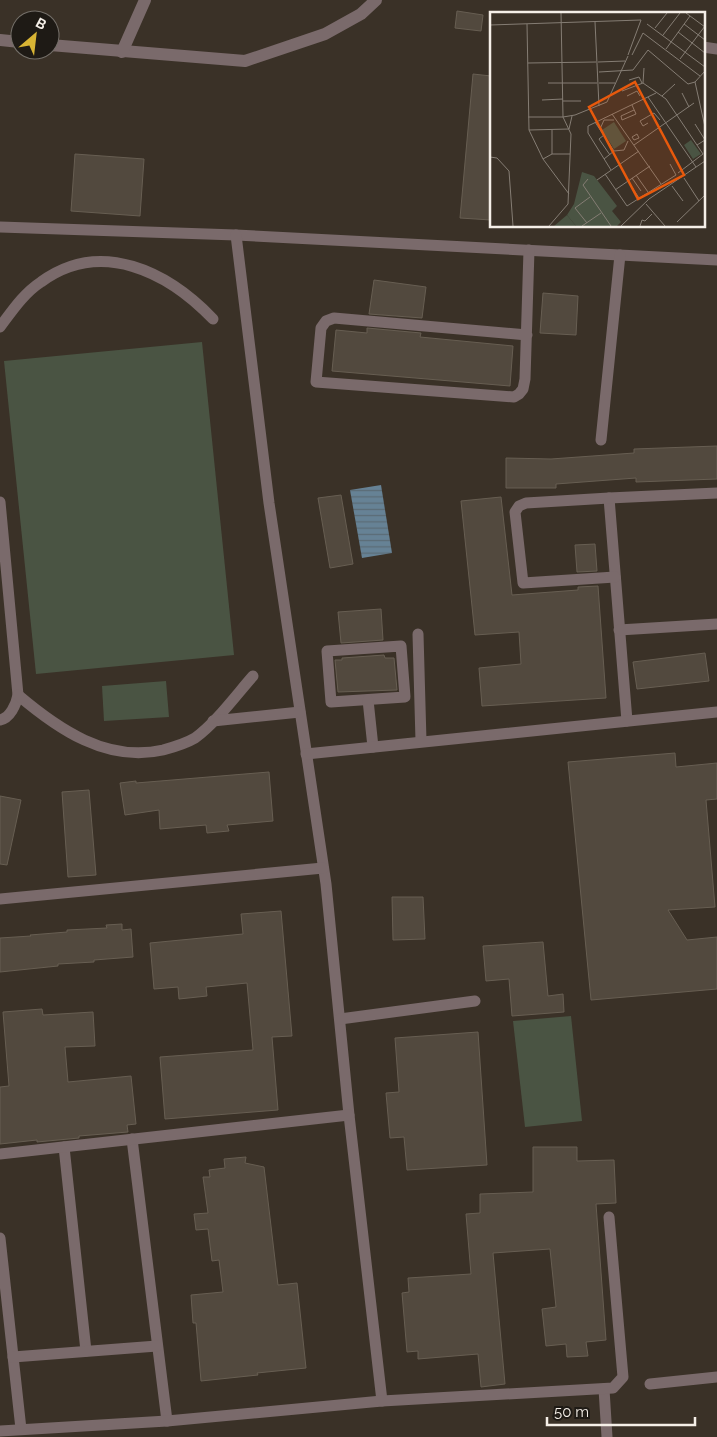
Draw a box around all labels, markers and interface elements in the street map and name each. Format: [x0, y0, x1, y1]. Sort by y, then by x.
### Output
north arrow [10, 10, 60, 60]
inset map [490, 12, 704, 228]
text: B [33, 14, 49, 33]
scale bar [547, 1394, 694, 1426]
text: 50 m [554, 1403, 589, 1421]

